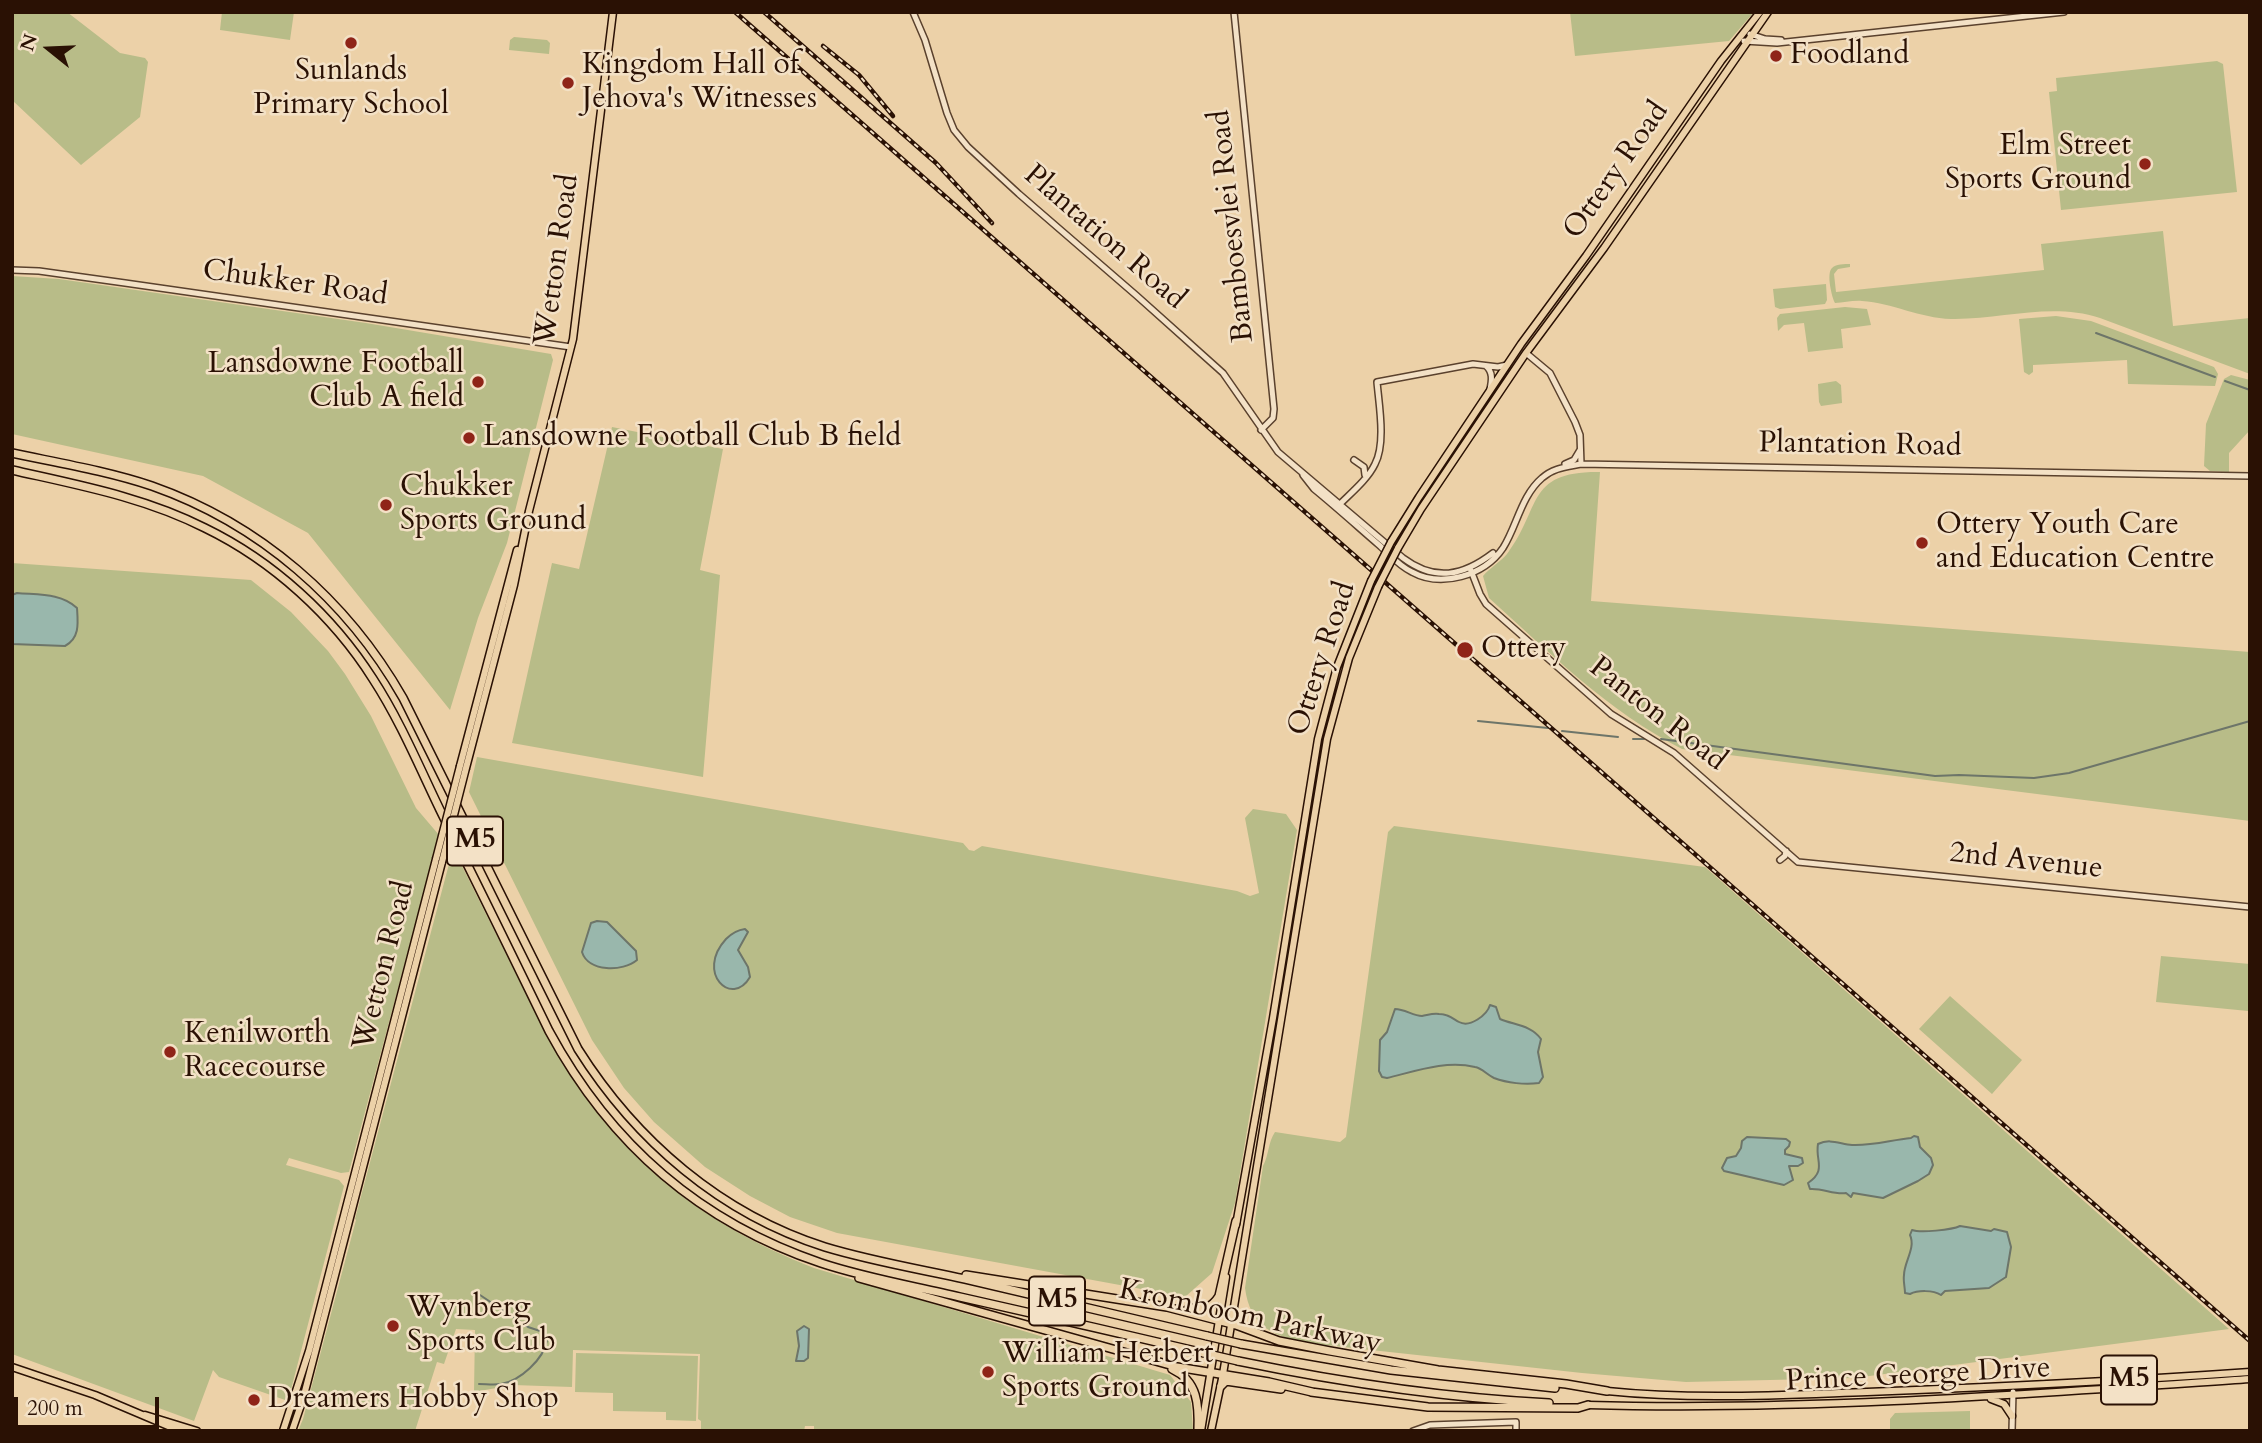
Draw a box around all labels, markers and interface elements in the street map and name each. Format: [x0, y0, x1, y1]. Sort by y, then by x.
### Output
north arrow [14, 14, 84, 84]
text: N [14, 31, 44, 54]
marker: Sunlands Primary School [343, 35, 359, 51]
place label: Foodland [1790, 38, 1909, 74]
place label: Kingdom Hall of Jehova's Witnesses [582, 48, 817, 118]
marker: Foodland [1768, 48, 1784, 64]
place label: Sunlands Primary School [253, 54, 449, 124]
marker: Kingdom Hall of Jehova's Witnesses [560, 75, 576, 91]
street label: Ottery Road [1557, 95, 1677, 247]
street label: Bamboesvlei Road [1203, 108, 1263, 344]
place label: Elm Street Sports Ground [1945, 129, 2131, 200]
marker: Elm Street Sports Ground [2137, 156, 2153, 172]
street label: Plantation Road [1016, 158, 1192, 318]
street label: Wetton Road [528, 172, 588, 348]
street label: Chukker Road [200, 253, 390, 315]
place label: Lansdowne Football Club A field [208, 347, 464, 418]
marker: Lansdowne Football Club A field [470, 374, 486, 390]
place label: Lansdowne Football Club B field [483, 420, 901, 456]
street label: Plantation Road [1758, 426, 1962, 466]
marker: Lansdowne Football Club B field [461, 430, 477, 446]
place label: Chukker Sports Ground [400, 470, 586, 540]
marker: Chukker Sports Ground [378, 497, 394, 513]
place label: Ottery Youth Care and Education Centre [1936, 508, 2215, 578]
marker: Ottery Youth Care and Education Centre [1914, 535, 1930, 551]
street label: Ottery Road [1281, 578, 1365, 740]
place label: Ottery [1481, 632, 1566, 668]
marker: Ottery [1455, 640, 1475, 660]
street label: Panton Road [1581, 650, 1733, 780]
road number: M5 [447, 816, 503, 866]
street label: 2nd Avenue [1948, 836, 2104, 888]
street label: Wetton Road [347, 878, 423, 1054]
place label: Kenilworth Racecourse [184, 1017, 330, 1088]
marker: Kenilworth Racecourse [162, 1044, 178, 1060]
street label: Kromboom Parkway [1115, 1273, 1385, 1363]
road number: M5 [1029, 1276, 1085, 1326]
place label: Wynberg Sports Club [407, 1291, 556, 1362]
marker: Wynberg Sports Club [385, 1318, 401, 1334]
place label: William Herbert Sports Ground [1002, 1337, 1213, 1408]
street label: Prince George Drive [1785, 1351, 2051, 1401]
road number: M5 [2101, 1356, 2157, 1404]
marker: William Herbert Sports Ground [980, 1364, 996, 1380]
place label: Dreamers Hobby Shop [268, 1382, 559, 1418]
scale bar [18, 1384, 163, 1428]
marker: Dreamers Hobby Shop [246, 1392, 262, 1408]
text: 200 m [27, 1394, 83, 1423]

